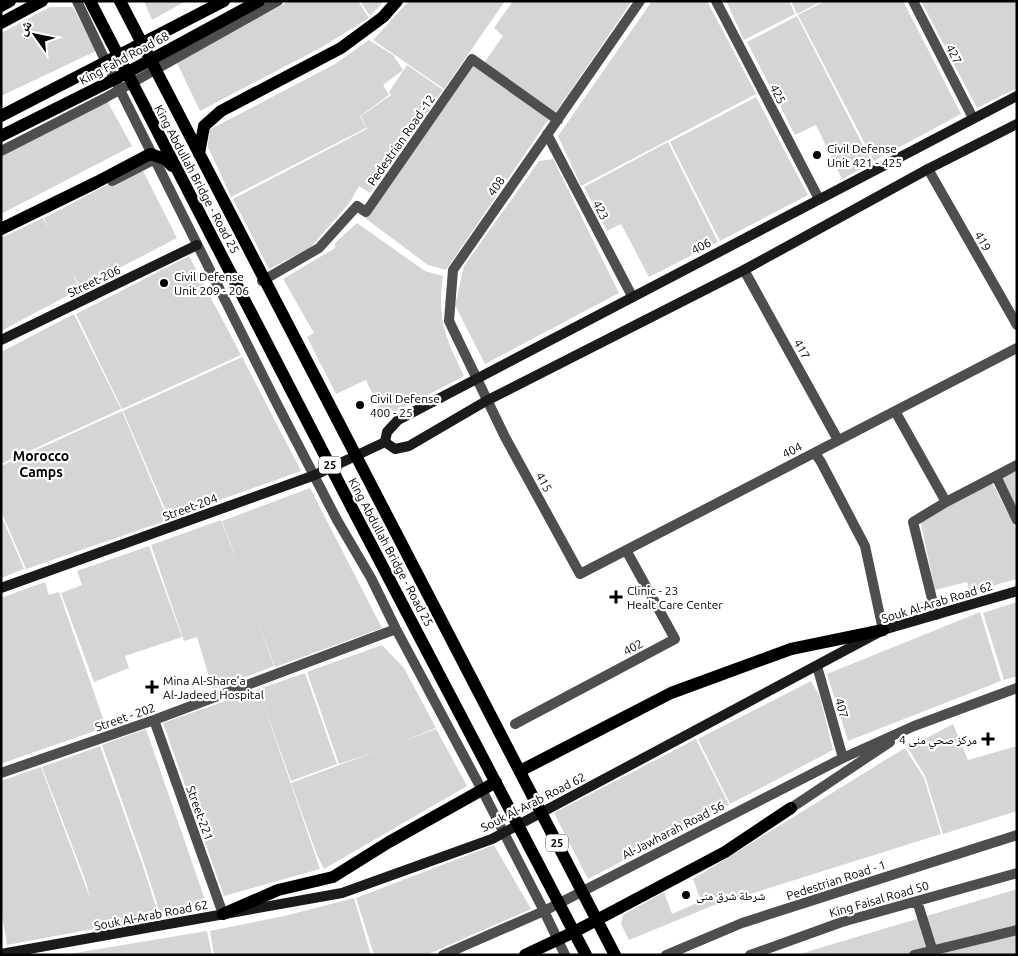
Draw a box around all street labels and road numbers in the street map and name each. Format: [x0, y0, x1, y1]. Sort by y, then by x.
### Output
street label: King Fahd Road 68 [77, 29, 171, 87]
street label: 427 [943, 42, 965, 66]
street label: 425 [767, 82, 789, 106]
street label: Pedestrian Road -12 [365, 92, 437, 188]
street label: King Abdullah Bridge - Road 25 [152, 103, 242, 255]
street label: 408 [485, 174, 507, 198]
street label: 423 [590, 198, 612, 222]
street label: 419 [972, 229, 994, 253]
street label: 406 [689, 235, 713, 257]
street label: Street-206 [66, 263, 123, 299]
street label: 417 [791, 337, 813, 361]
street label: 404 [780, 439, 804, 460]
road number: 25 [319, 456, 341, 474]
street label: 415 [533, 470, 555, 494]
street label: King Abdullah Bridge - Road 25 [346, 476, 436, 628]
street label: Street-204 [161, 491, 219, 523]
street label: Souk Al-Arab Road 62 [880, 579, 994, 625]
street label: 402 [621, 636, 645, 658]
street label: 407 [833, 696, 851, 720]
street label: Street - 202 [93, 701, 157, 733]
street label: Souk Al-Arab Road 62 [479, 770, 587, 834]
street label: Street-221 [184, 784, 216, 842]
street label: Al-Jawharah Road 56 [620, 798, 726, 861]
road number: 25 [546, 834, 568, 851]
street label: Pedestrian Road - 1 [785, 858, 887, 902]
street label: King Faisal Road 50 [828, 878, 931, 919]
street label: Souk Al-Arab Road 62 [93, 898, 209, 932]

